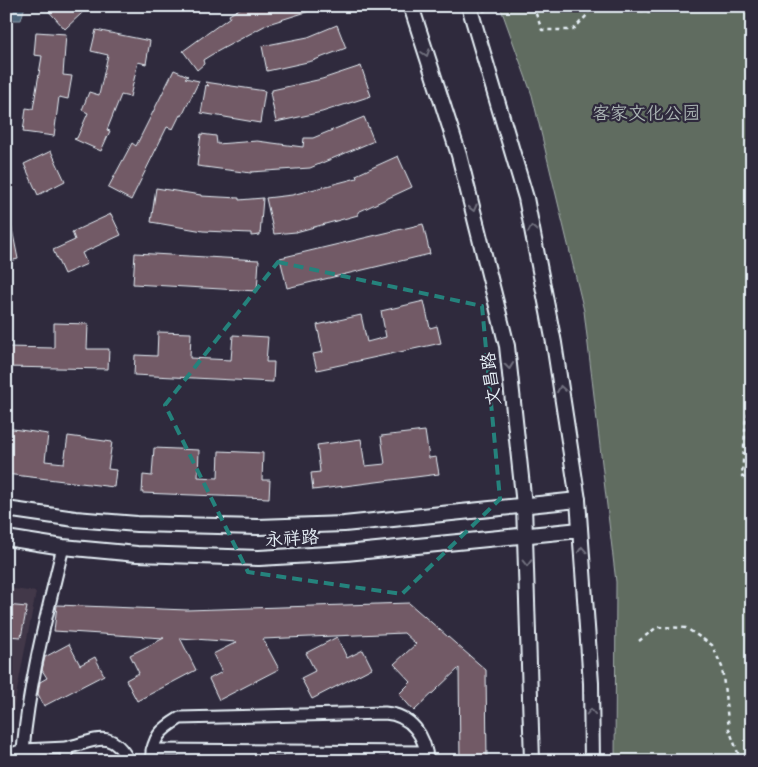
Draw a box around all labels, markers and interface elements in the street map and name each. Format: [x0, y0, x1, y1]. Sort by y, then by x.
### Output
one-way arrow [420, 48, 430, 56]
park label: 客家文化公园 [592, 100, 700, 124]
one-way arrow [467, 204, 478, 213]
one-way arrow [527, 225, 537, 233]
street label: 文昌路 [475, 351, 505, 407]
one-way arrow [503, 363, 514, 371]
one-way arrow [556, 384, 567, 392]
street label: 永祥路 [264, 524, 320, 550]
one-way arrow [576, 546, 587, 554]
one-way arrow [521, 559, 532, 567]
one-way arrow [586, 708, 596, 716]

